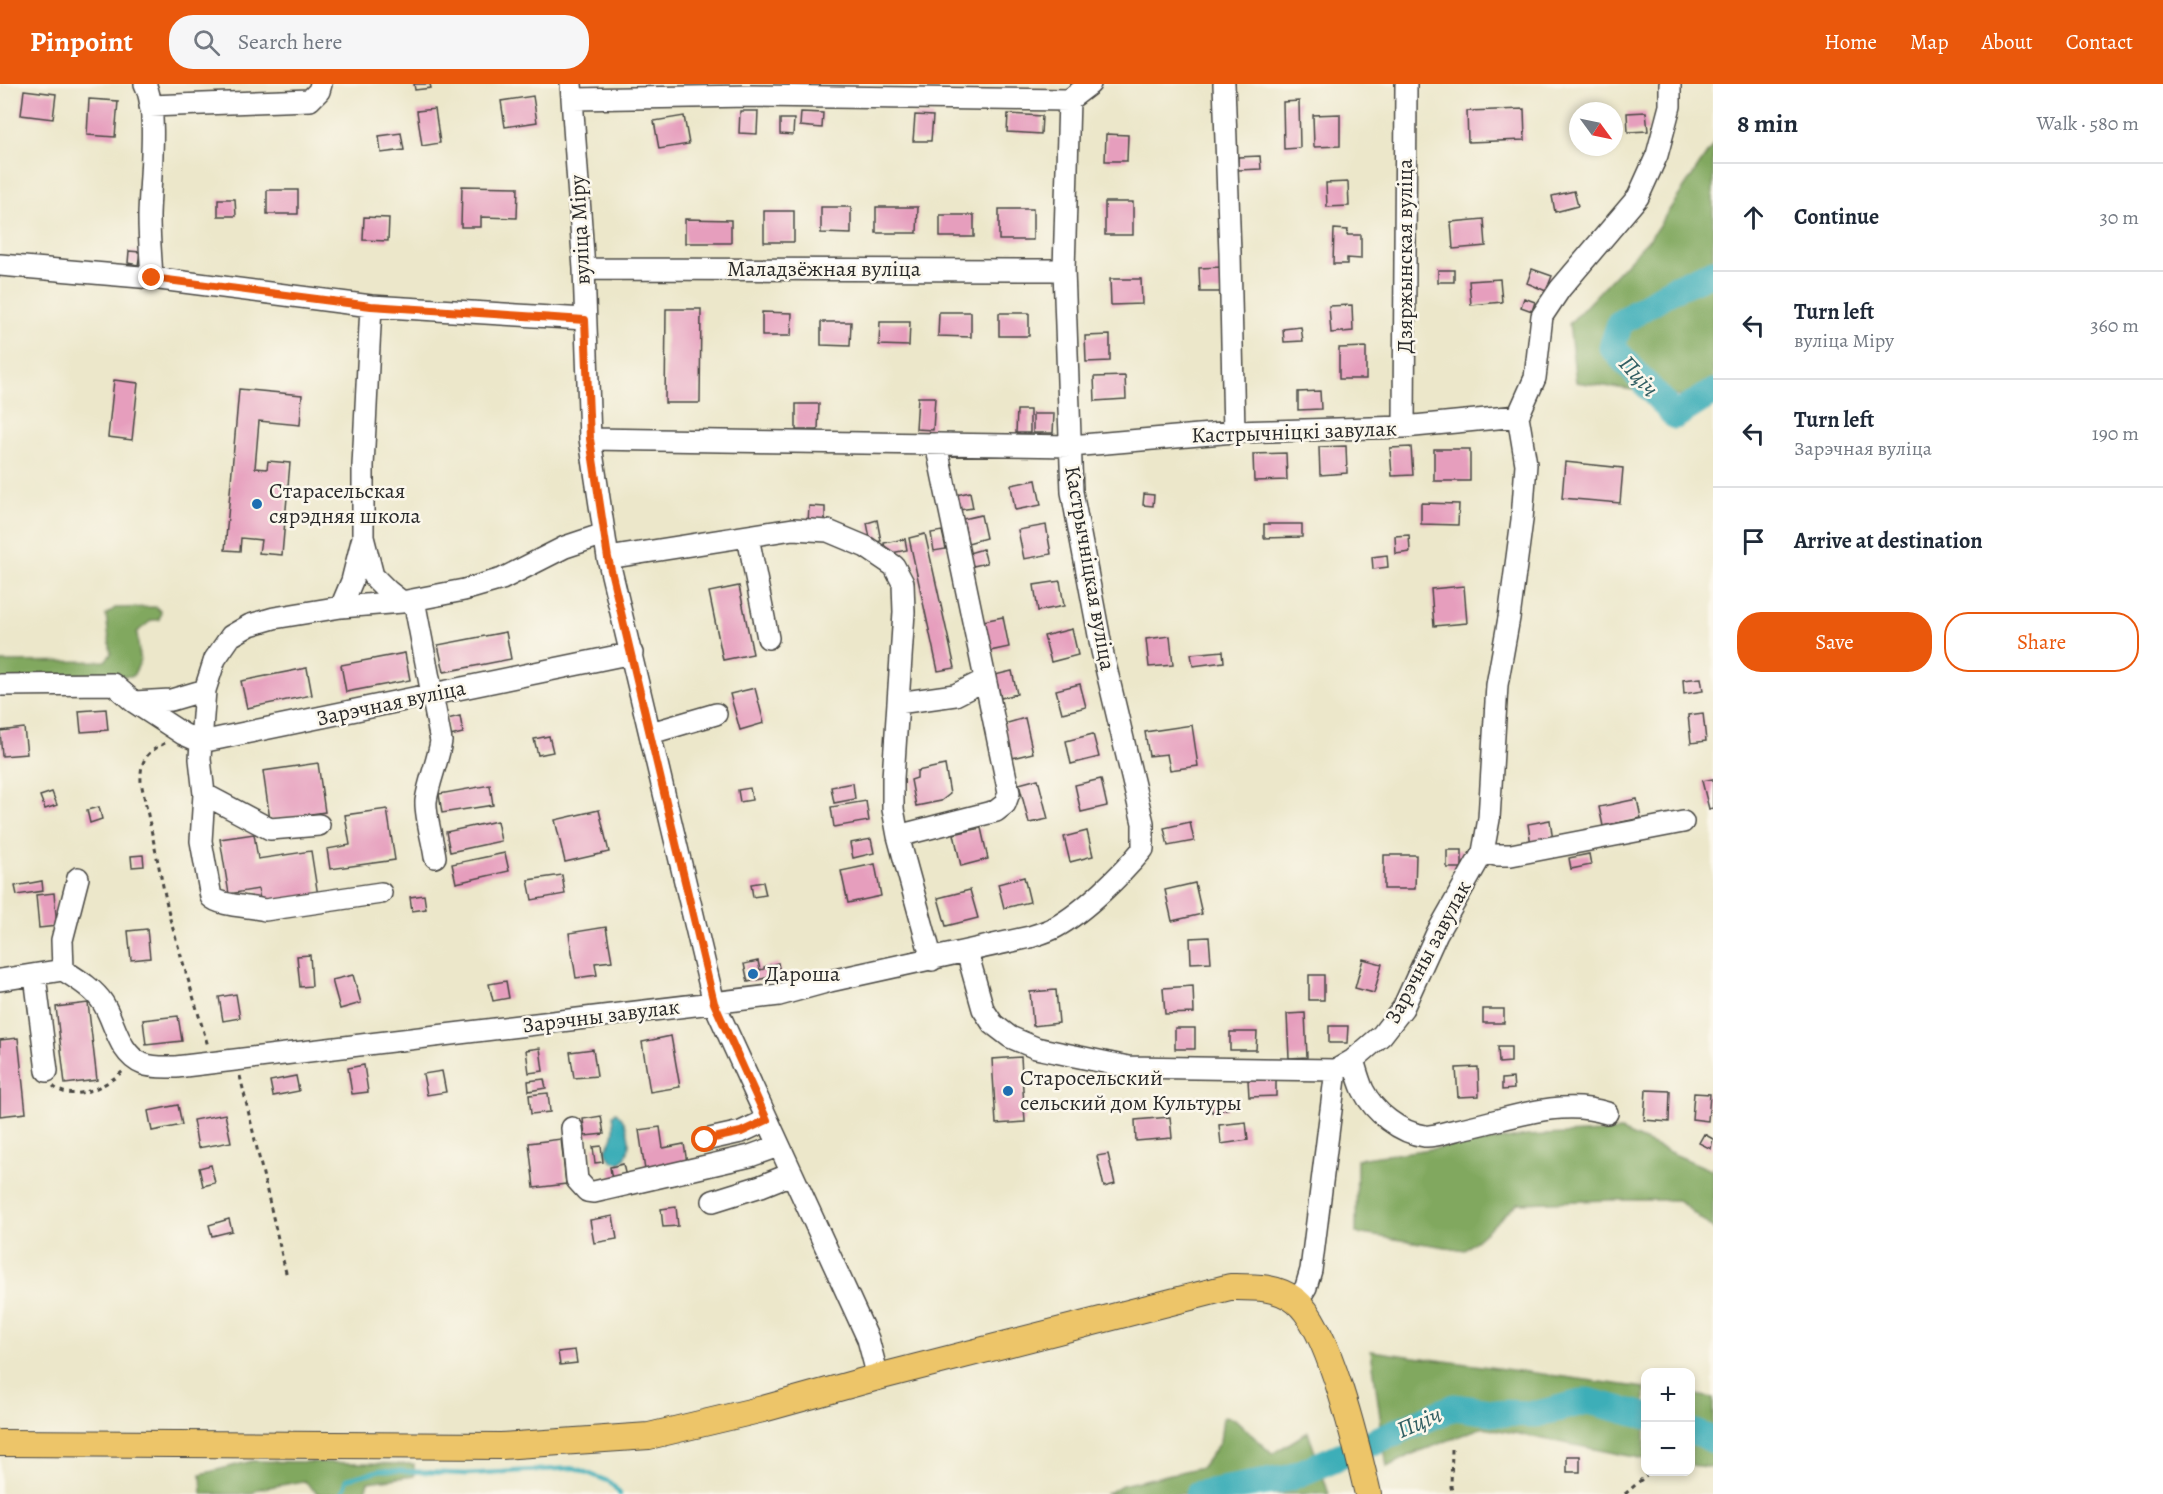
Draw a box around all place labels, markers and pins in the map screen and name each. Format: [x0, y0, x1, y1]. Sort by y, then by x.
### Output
place label: Старасельская сярэдняя школа [269, 476, 422, 531]
marker: Старасельская сярэдняя школа [250, 497, 264, 511]
place label: Дароша [765, 959, 841, 989]
marker: Дароша [746, 967, 760, 981]
place label: Старосельский сельский дом Культуры [1020, 1063, 1242, 1118]
marker: Старосельский сельский дом Культуры [1001, 1084, 1015, 1098]

